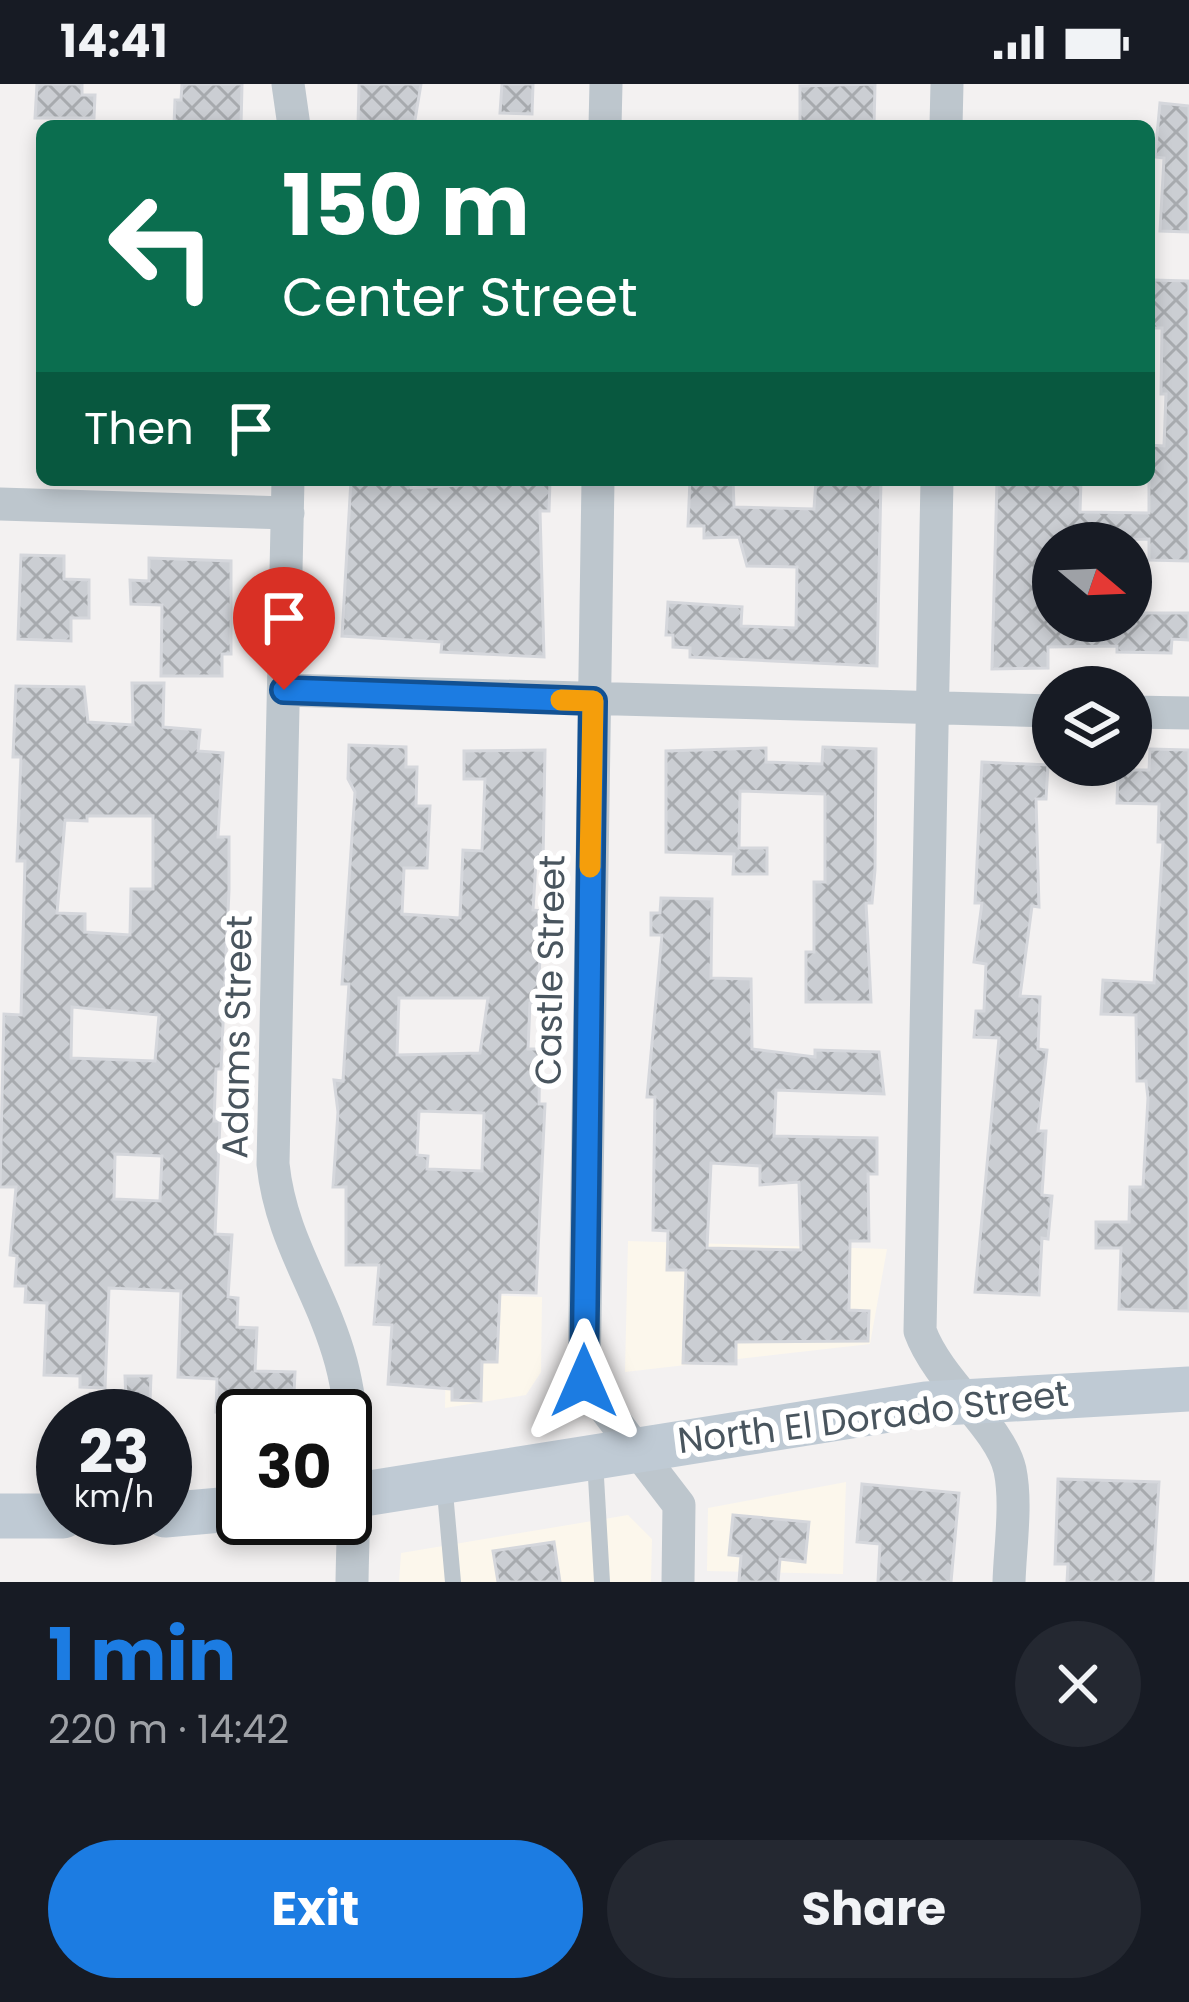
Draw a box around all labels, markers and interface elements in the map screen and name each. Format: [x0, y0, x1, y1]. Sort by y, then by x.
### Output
text: 14:41 [60, 10, 168, 73]
text: 150 m [282, 147, 530, 264]
icon: left [84, 168, 240, 324]
text: Center Street [282, 259, 638, 335]
icon: arrive [218, 396, 284, 462]
text: Then [84, 397, 194, 460]
north arrow [1032, 522, 1152, 642]
map controls [1032, 522, 1152, 786]
pin [233, 567, 335, 690]
icon: arrive [251, 585, 317, 651]
button: layers [1032, 666, 1152, 786]
street label: Castle Street [522, 854, 578, 1086]
street label: Adams Street [209, 915, 265, 1159]
position arrow [521, 1318, 647, 1444]
street label: North El Dorado Street [675, 1368, 1071, 1466]
speed limit sign: 30 [216, 1389, 372, 1545]
text: 23 [79, 1410, 149, 1494]
text: km/h [74, 1475, 154, 1518]
text: 1 min [48, 1604, 236, 1705]
button: close [1015, 1621, 1141, 1747]
text: 220 m · 14:42 [48, 1702, 289, 1757]
button: Exit [48, 1840, 583, 1978]
button: Share [607, 1840, 1141, 1978]

